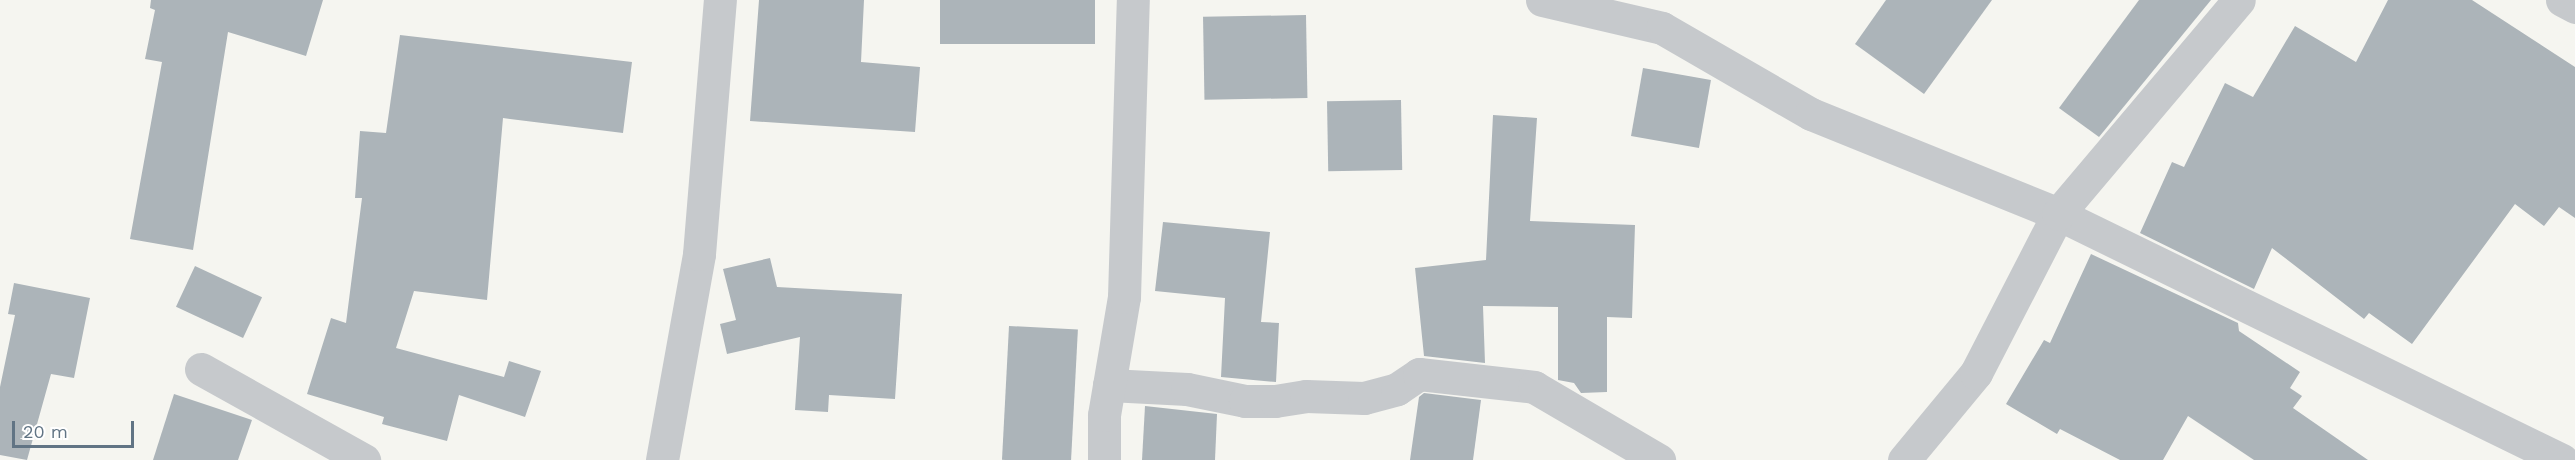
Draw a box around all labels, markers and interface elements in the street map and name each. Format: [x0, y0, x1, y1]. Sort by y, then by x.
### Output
scale bar [15, 409, 136, 447]
text: 20 m [23, 421, 68, 442]

